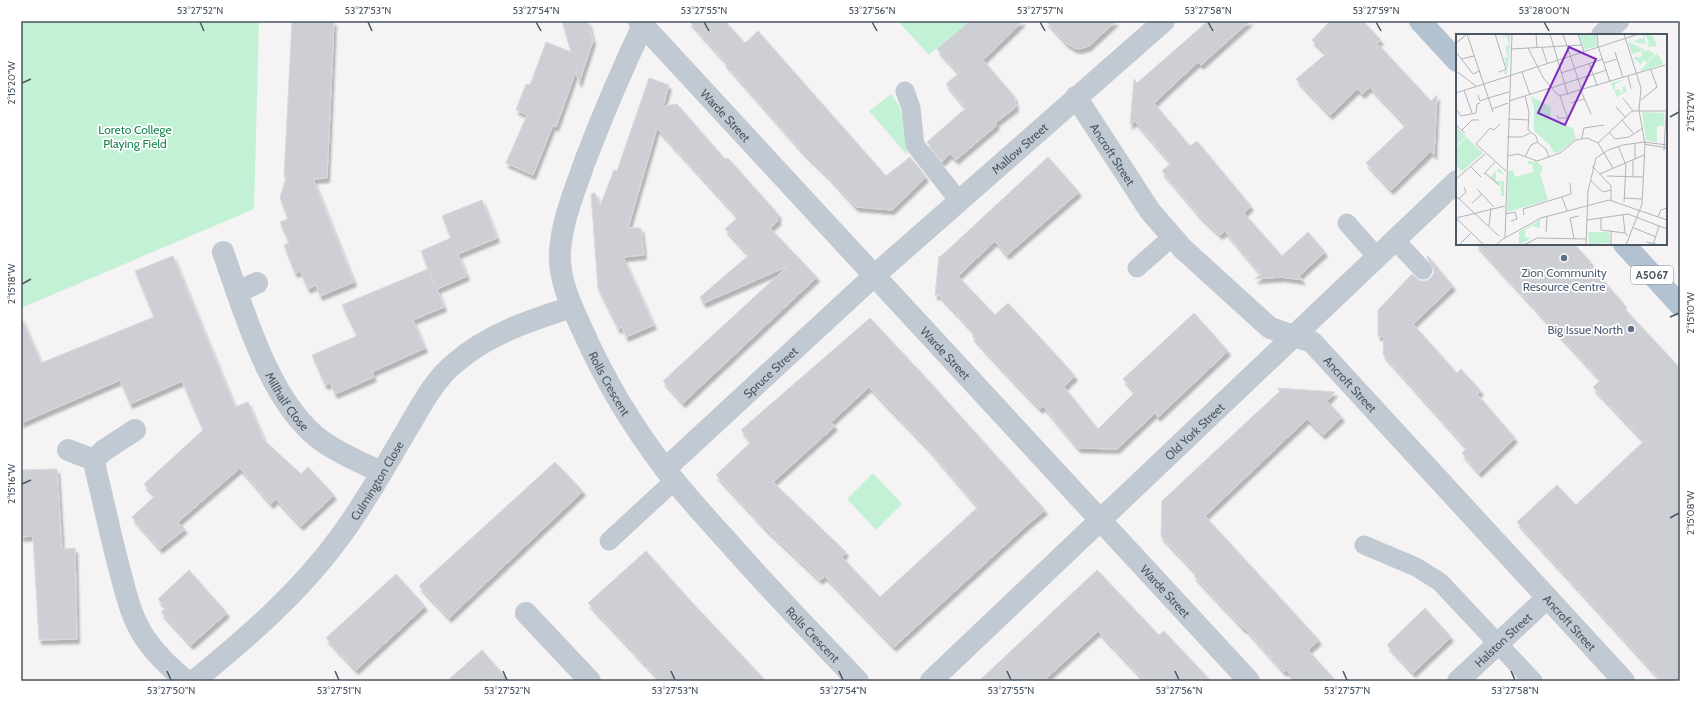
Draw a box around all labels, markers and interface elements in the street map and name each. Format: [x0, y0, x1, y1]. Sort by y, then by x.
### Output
text: 53°27'52"N [177, 4, 223, 17]
text: 53°27'53"N [345, 4, 391, 17]
text: 53°27'54"N [512, 4, 560, 17]
text: 53°27'55"N [681, 4, 727, 17]
text: 53°27'56"N [848, 4, 896, 17]
text: 53°27'57"N [1017, 4, 1063, 17]
text: 53°27'58"N [1184, 4, 1232, 17]
text: 53°27'59"N [1352, 4, 1400, 17]
text: 53°28'00"N [1519, 4, 1569, 17]
inset map [1456, 34, 1667, 245]
text: 2°15'20"W [5, 61, 18, 105]
street label: Warde Street [698, 85, 754, 145]
text: 2°15'12"W [1684, 92, 1697, 132]
street label: Mallow Street [988, 119, 1051, 177]
street label: Ancroft Street [1087, 120, 1139, 188]
park label: Loreto College Playing Field [98, 122, 172, 151]
marker: Zion Community Resource Centre [1559, 253, 1569, 263]
text: 2°15'18"W [5, 263, 18, 304]
place label: Zion Community Resource Centre [1521, 265, 1607, 294]
road number: A5067 [1631, 266, 1673, 284]
text: 2°15'10"W [1684, 292, 1697, 334]
place label: Big Issue North [1547, 322, 1623, 337]
street label: Warde Street [918, 323, 974, 383]
marker: Big Issue North [1626, 324, 1636, 334]
street label: Spruce Street [740, 343, 800, 401]
street label: Rolls Crescent [586, 349, 634, 418]
street label: Ancroft Street [1321, 353, 1380, 415]
street label: Millhalf Close [263, 369, 313, 433]
street label: Old York Street [1161, 399, 1227, 463]
street label: Culmington Close [347, 438, 406, 523]
text: 2°15'16"W [5, 463, 18, 504]
text: 2°15'08"W [1684, 490, 1697, 535]
street label: Warde Street [1138, 561, 1194, 620]
street label: Ancroft Street [1540, 591, 1600, 654]
street label: Rolls Crescent [783, 603, 843, 665]
street label: Halston Street [1471, 609, 1534, 670]
text: 53°27'50"N [147, 684, 195, 697]
text: 53°27'51"N [317, 684, 361, 697]
text: 53°27'52"N [484, 684, 530, 697]
text: 53°27'53"N [652, 684, 698, 697]
text: 53°27'54"N [819, 684, 867, 697]
text: 53°27'55"N [988, 684, 1034, 697]
text: 53°27'56"N [1155, 684, 1203, 697]
text: 53°27'57"N [1324, 684, 1370, 697]
text: 53°27'58"N [1491, 684, 1539, 697]

